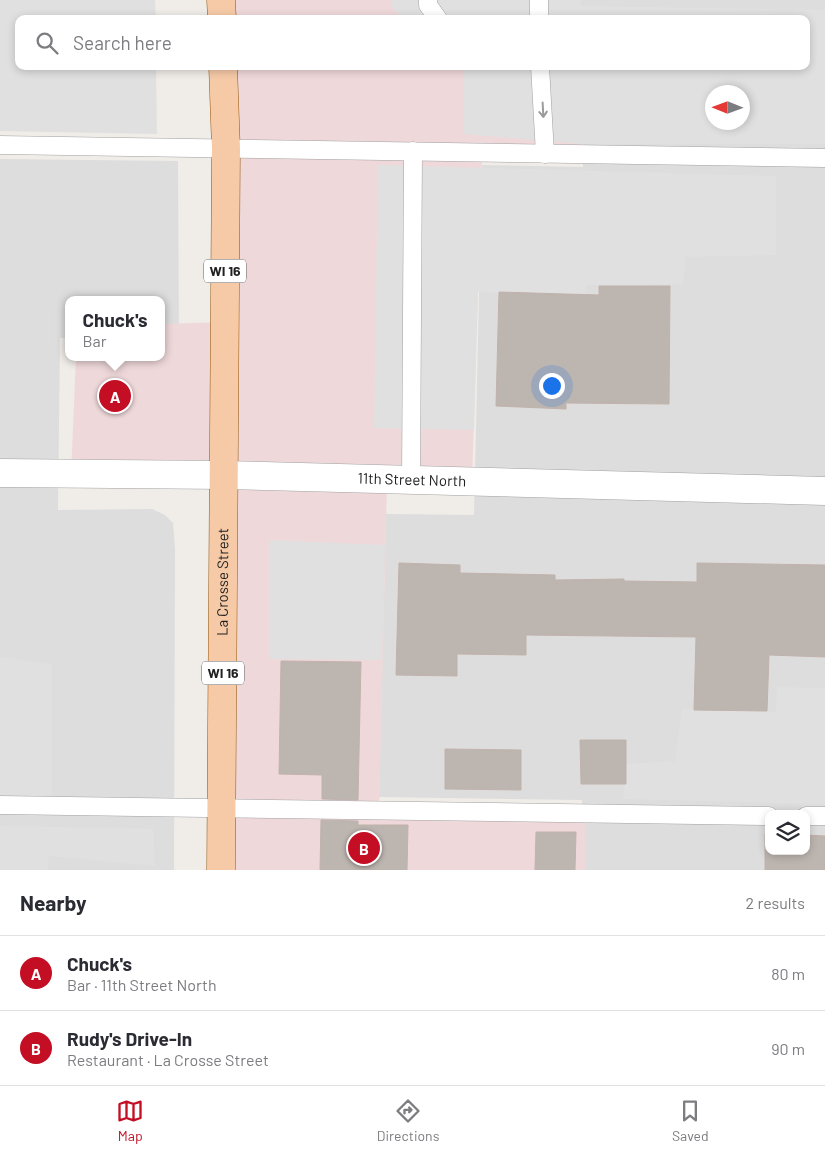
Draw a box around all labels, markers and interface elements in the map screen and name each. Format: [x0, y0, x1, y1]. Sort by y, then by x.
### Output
search box [15, 15, 810, 70]
icon: search [33, 29, 61, 57]
text: Search here [73, 31, 172, 54]
north arrow [705, 85, 750, 130]
one-way arrow [538, 102, 547, 118]
road number: WI 16 [204, 260, 246, 282]
popup [65, 296, 165, 361]
text: Chuck's [83, 308, 147, 331]
text: Bar [83, 331, 106, 350]
your location [539, 373, 565, 399]
pin: A [99, 377, 131, 415]
street label: 11th Street North [357, 469, 467, 489]
street label: La Crosse Street [213, 528, 231, 636]
road number: WI 16 [202, 661, 244, 684]
map controls [765, 810, 810, 855]
button: layers [765, 810, 810, 855]
pin: B [348, 829, 380, 867]
text: Nearby [20, 890, 86, 915]
text: 2 results [746, 893, 805, 912]
text: Chuck's [67, 952, 132, 975]
text: A [31, 964, 41, 983]
text: 80 m [771, 964, 805, 983]
text: Bar · 11th Street North [67, 975, 217, 994]
text: Rudy's Drive-In [67, 1027, 192, 1050]
text: B [31, 1039, 41, 1058]
text: 90 m [771, 1039, 805, 1058]
text: Restaurant · La Crosse Street [67, 1050, 269, 1069]
tab: Map [116, 1097, 144, 1144]
tab: Directions [377, 1097, 439, 1144]
tab: Saved [672, 1097, 709, 1144]

